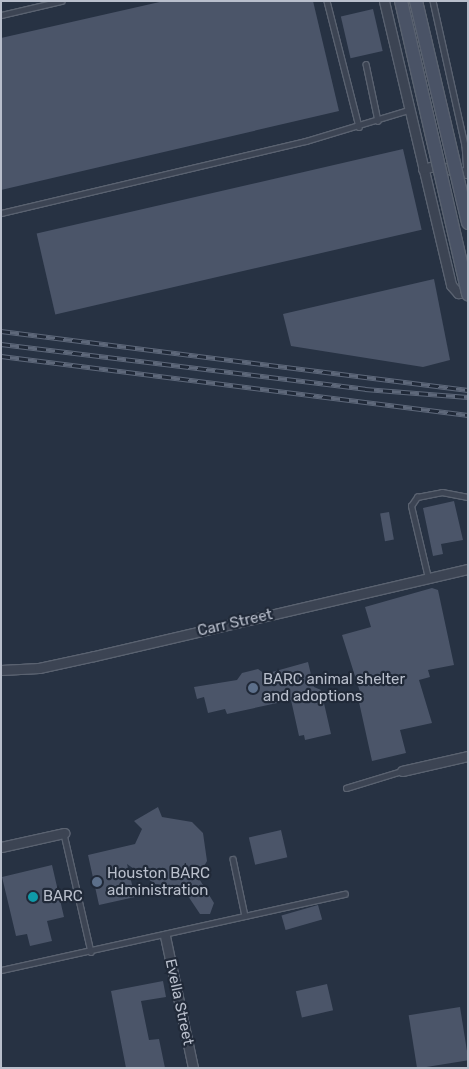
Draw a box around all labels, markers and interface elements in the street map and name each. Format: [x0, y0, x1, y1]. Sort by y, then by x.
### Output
street label: Carr Street [196, 606, 274, 640]
place label: BARC animal shelter and adoptions [263, 670, 405, 705]
marker: BARC animal shelter and adoptions [247, 682, 259, 694]
place label: Houston BARC administration [107, 864, 210, 899]
marker: Houston BARC administration [91, 876, 103, 888]
place label: BARC [43, 888, 83, 906]
marker: BARC [27, 891, 39, 903]
street label: Evella Street [161, 957, 197, 1047]

